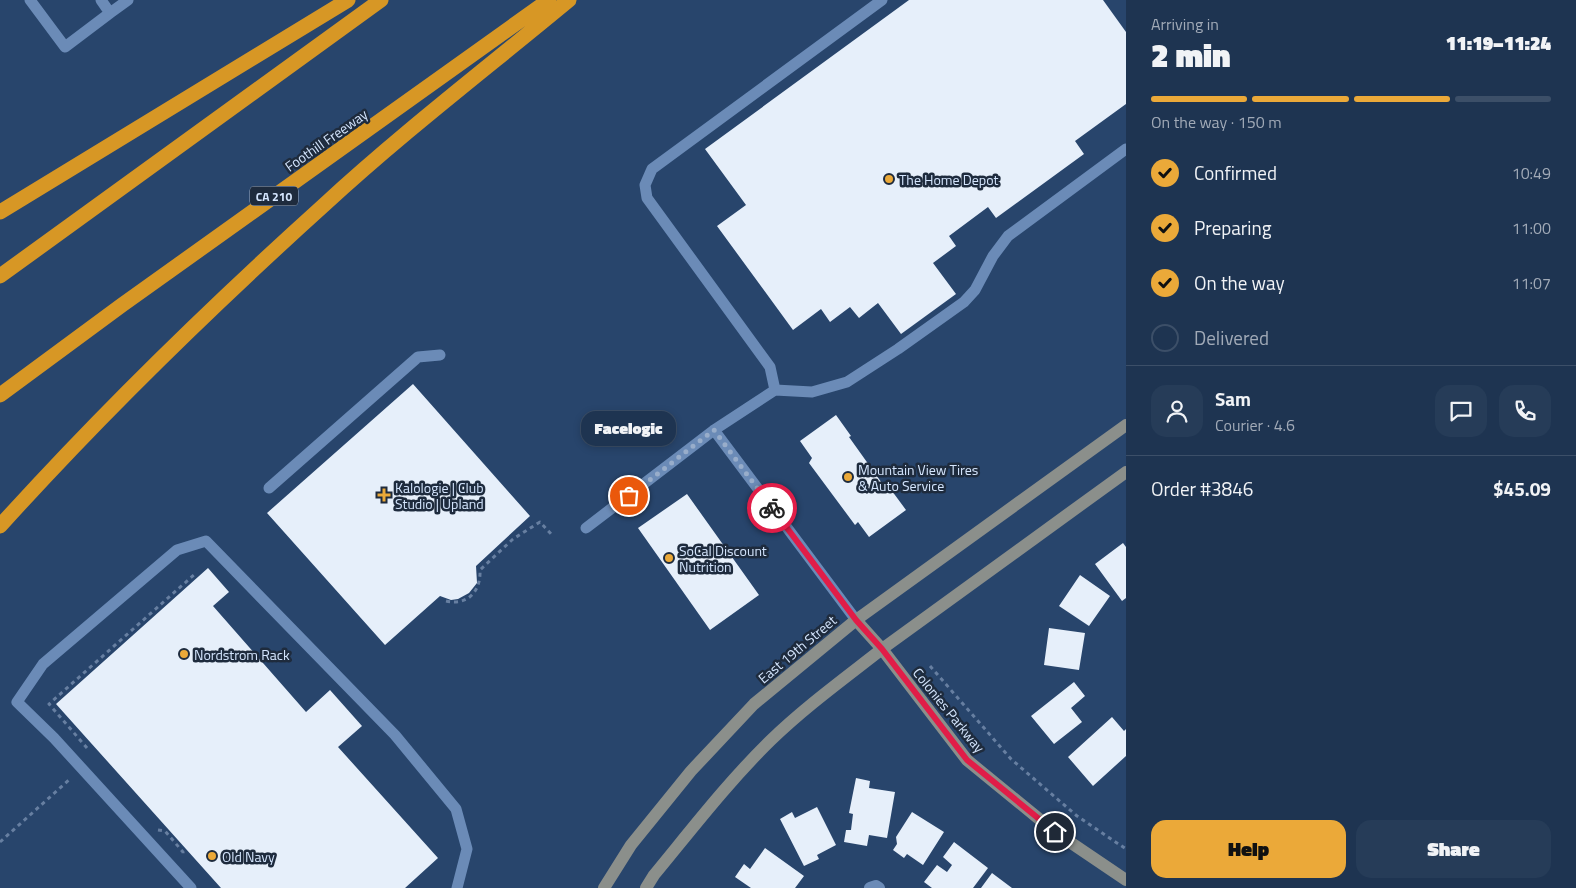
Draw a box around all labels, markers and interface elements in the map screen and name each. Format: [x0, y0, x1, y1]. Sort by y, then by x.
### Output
text: Arriving in [1151, 12, 1219, 36]
text: 11:19–11:24 [1446, 28, 1551, 57]
text: 2 min [1151, 31, 1231, 79]
street label: Foothill Freeway [280, 103, 372, 176]
text: On the way · 150 m [1151, 110, 1282, 134]
text: Confirmed [1194, 158, 1277, 187]
icon: check [1151, 159, 1179, 187]
text: 10:49 [1512, 161, 1551, 185]
place label: The Home Depot [899, 169, 998, 190]
marker: The Home Depot [883, 173, 895, 185]
road number: CA 210 [250, 187, 298, 206]
text: Preparing [1194, 213, 1271, 242]
icon: check [1151, 214, 1179, 242]
text: 11:00 [1512, 216, 1551, 240]
text: On the way [1194, 268, 1285, 297]
icon: check [1151, 269, 1179, 297]
text: 11:07 [1512, 271, 1551, 295]
text: Delivered [1194, 323, 1269, 352]
text: Sam [1215, 384, 1251, 413]
button: person [1151, 385, 1203, 437]
button: chat [1435, 385, 1487, 437]
button: phone [1499, 385, 1551, 437]
callout: Facelogic [582, 411, 676, 446]
text: Courier · 4.6 [1215, 413, 1295, 437]
text: Facelogic [595, 416, 662, 440]
place label: Mountain View Tires & Auto Service [858, 459, 978, 496]
marker: Mountain View Tires & Auto Service [842, 471, 854, 483]
text: Order #3846 [1151, 474, 1253, 503]
text: $45.09 [1493, 474, 1551, 503]
pin [608, 475, 650, 517]
place label: Kalologie | Club Studio | Upland [395, 477, 484, 514]
icon: bag [615, 482, 643, 510]
courier [747, 483, 797, 533]
marker: Kalologie | Club Studio | Upland [377, 488, 391, 502]
icon: bike [758, 494, 786, 522]
place label: SoCal Discount Nutrition [679, 540, 767, 577]
marker: SoCal Discount Nutrition [663, 552, 675, 564]
street label: East 19th Street [753, 610, 841, 688]
place label: Nordstrom Rack [194, 644, 290, 665]
marker: Nordstrom Rack [178, 648, 190, 660]
street label: Colonies Parkway [908, 663, 990, 757]
pin [1034, 811, 1076, 853]
icon: home [1041, 818, 1069, 846]
button: Help [1151, 820, 1346, 878]
button: Share [1356, 820, 1551, 878]
place label: Old Navy [222, 846, 275, 867]
marker: Old Navy [206, 850, 218, 862]

